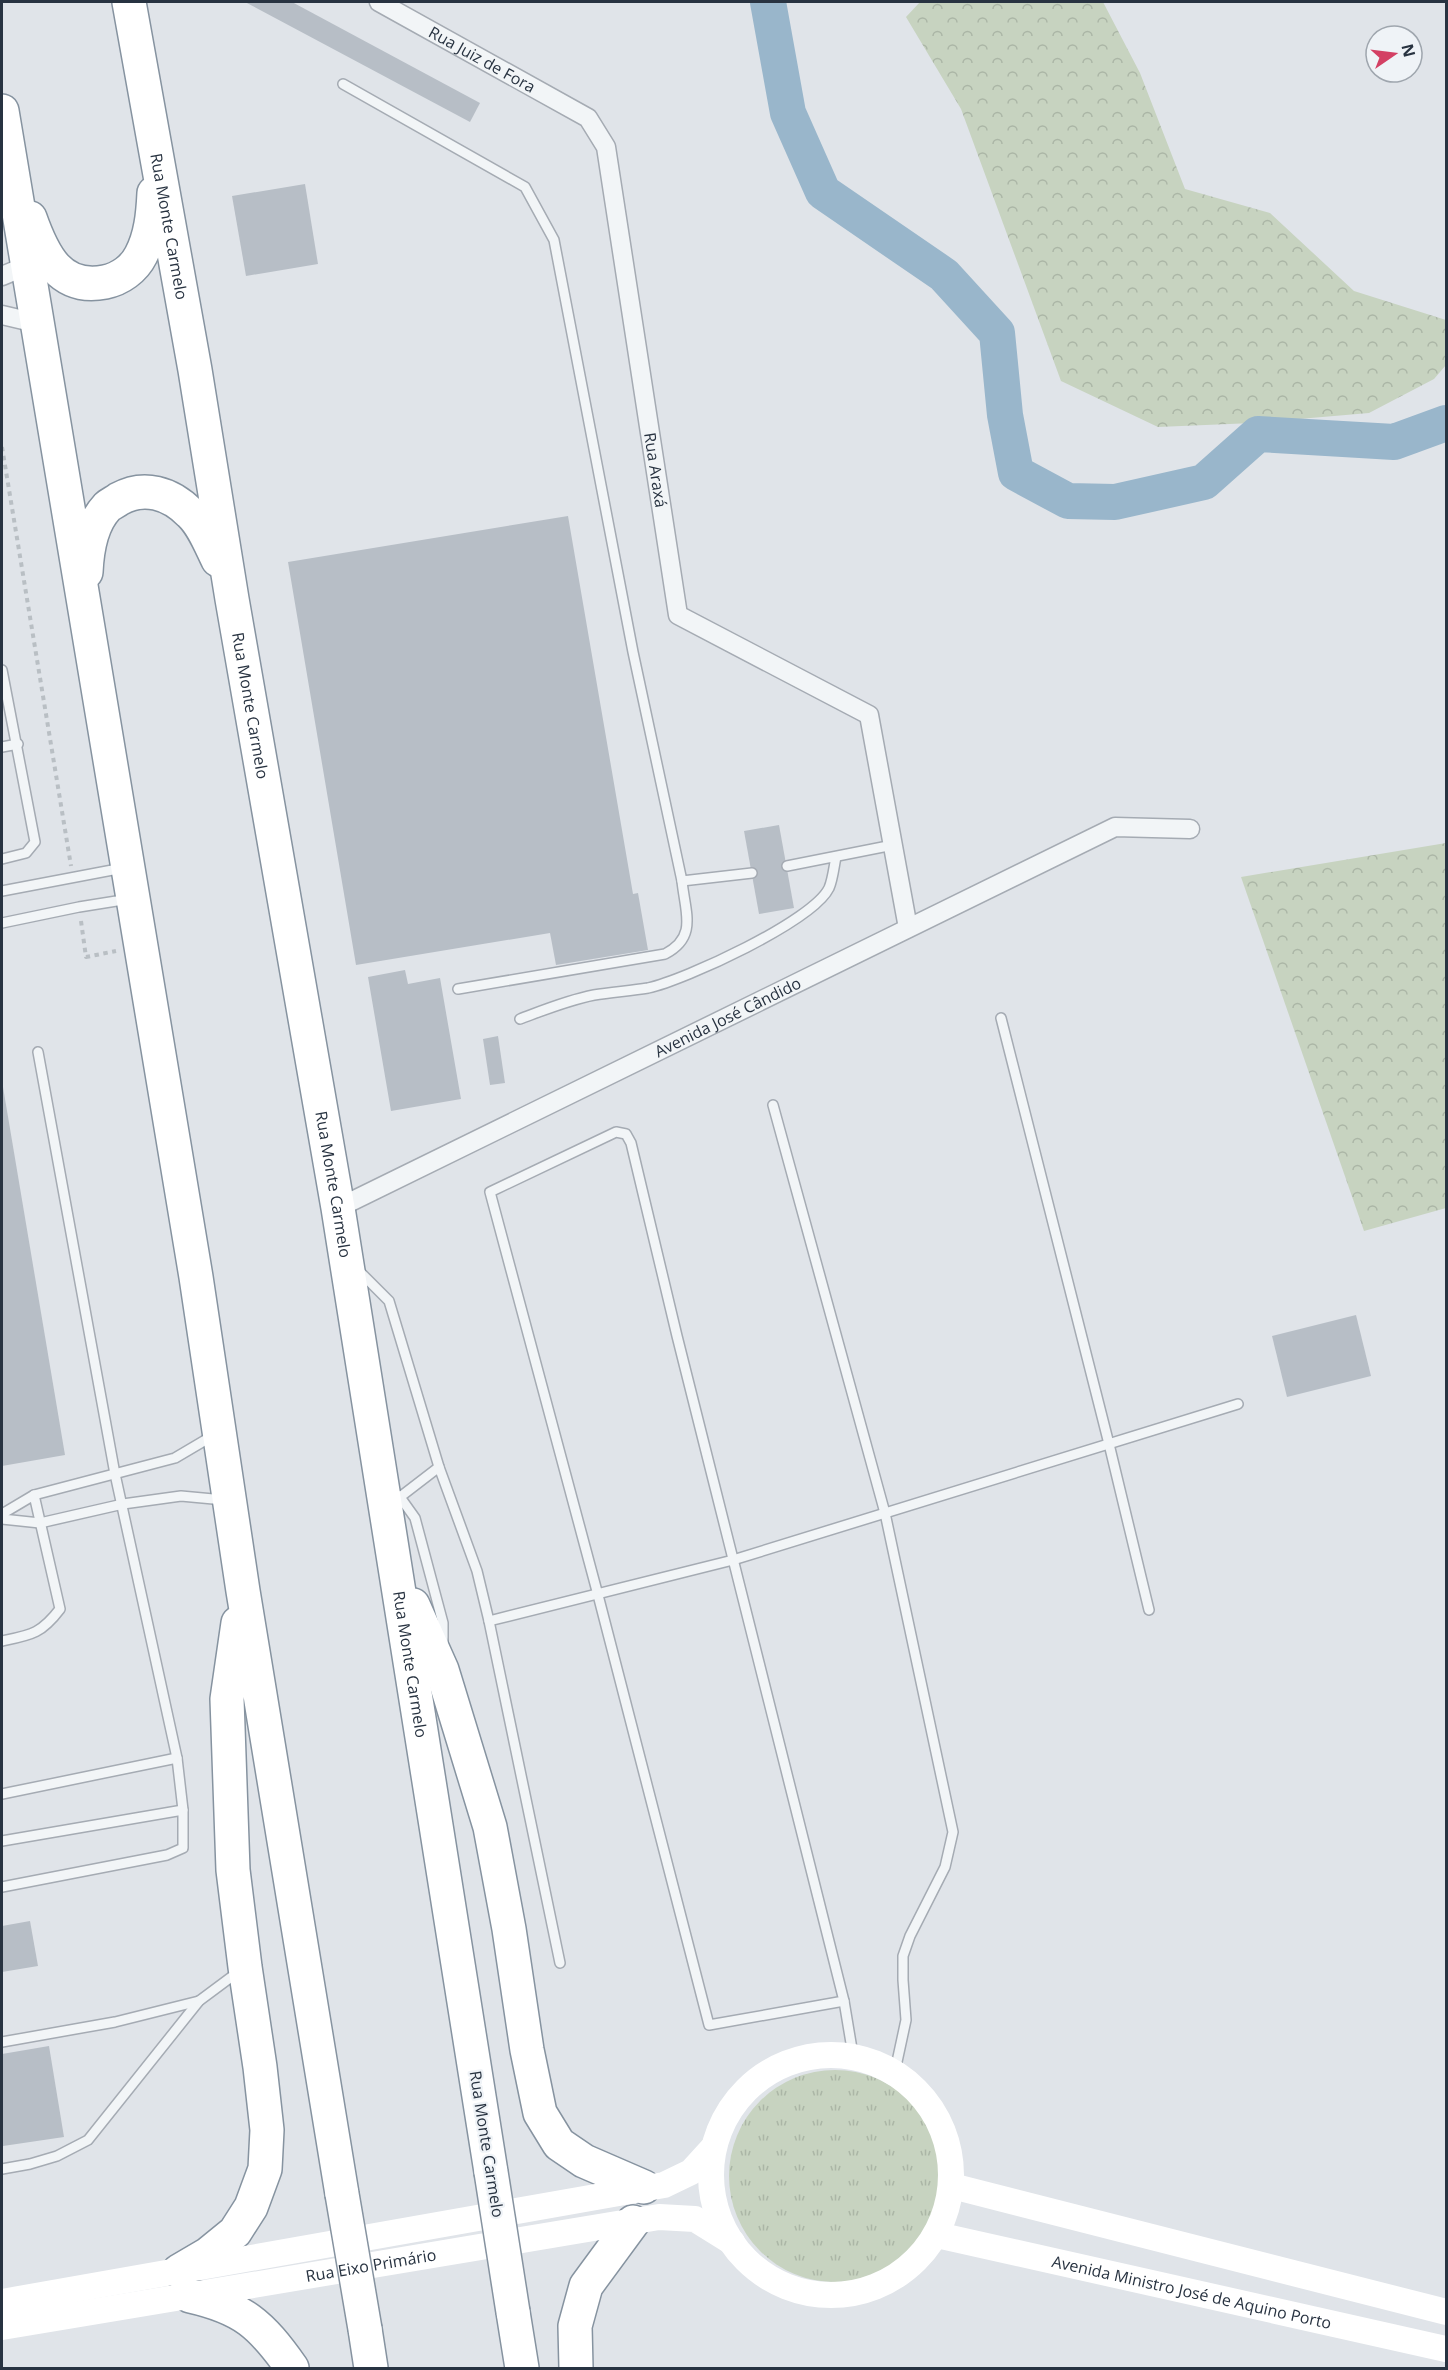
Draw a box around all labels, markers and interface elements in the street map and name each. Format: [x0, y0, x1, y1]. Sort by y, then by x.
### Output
street label: Rua Juiz de Fora [425, 21, 539, 98]
north arrow [1364, 24, 1424, 84]
text: N [1396, 41, 1421, 59]
street label: Rua Monte Carmelo [145, 151, 193, 301]
street label: Rua Araxá [639, 431, 672, 509]
street label: Rua Monte Carmelo [227, 631, 274, 781]
street label: Avenida José Cândido [651, 972, 805, 1062]
street label: Rua Monte Carmelo [310, 1109, 357, 1259]
street label: Rua Monte Carmelo [388, 1589, 433, 1739]
street label: Rua Monte Carmelo [465, 2069, 509, 2219]
street label: Rua Eixo Primário [304, 2243, 438, 2287]
street label: Avenida Ministro José de Aquino Porto [1050, 2250, 1334, 2334]

